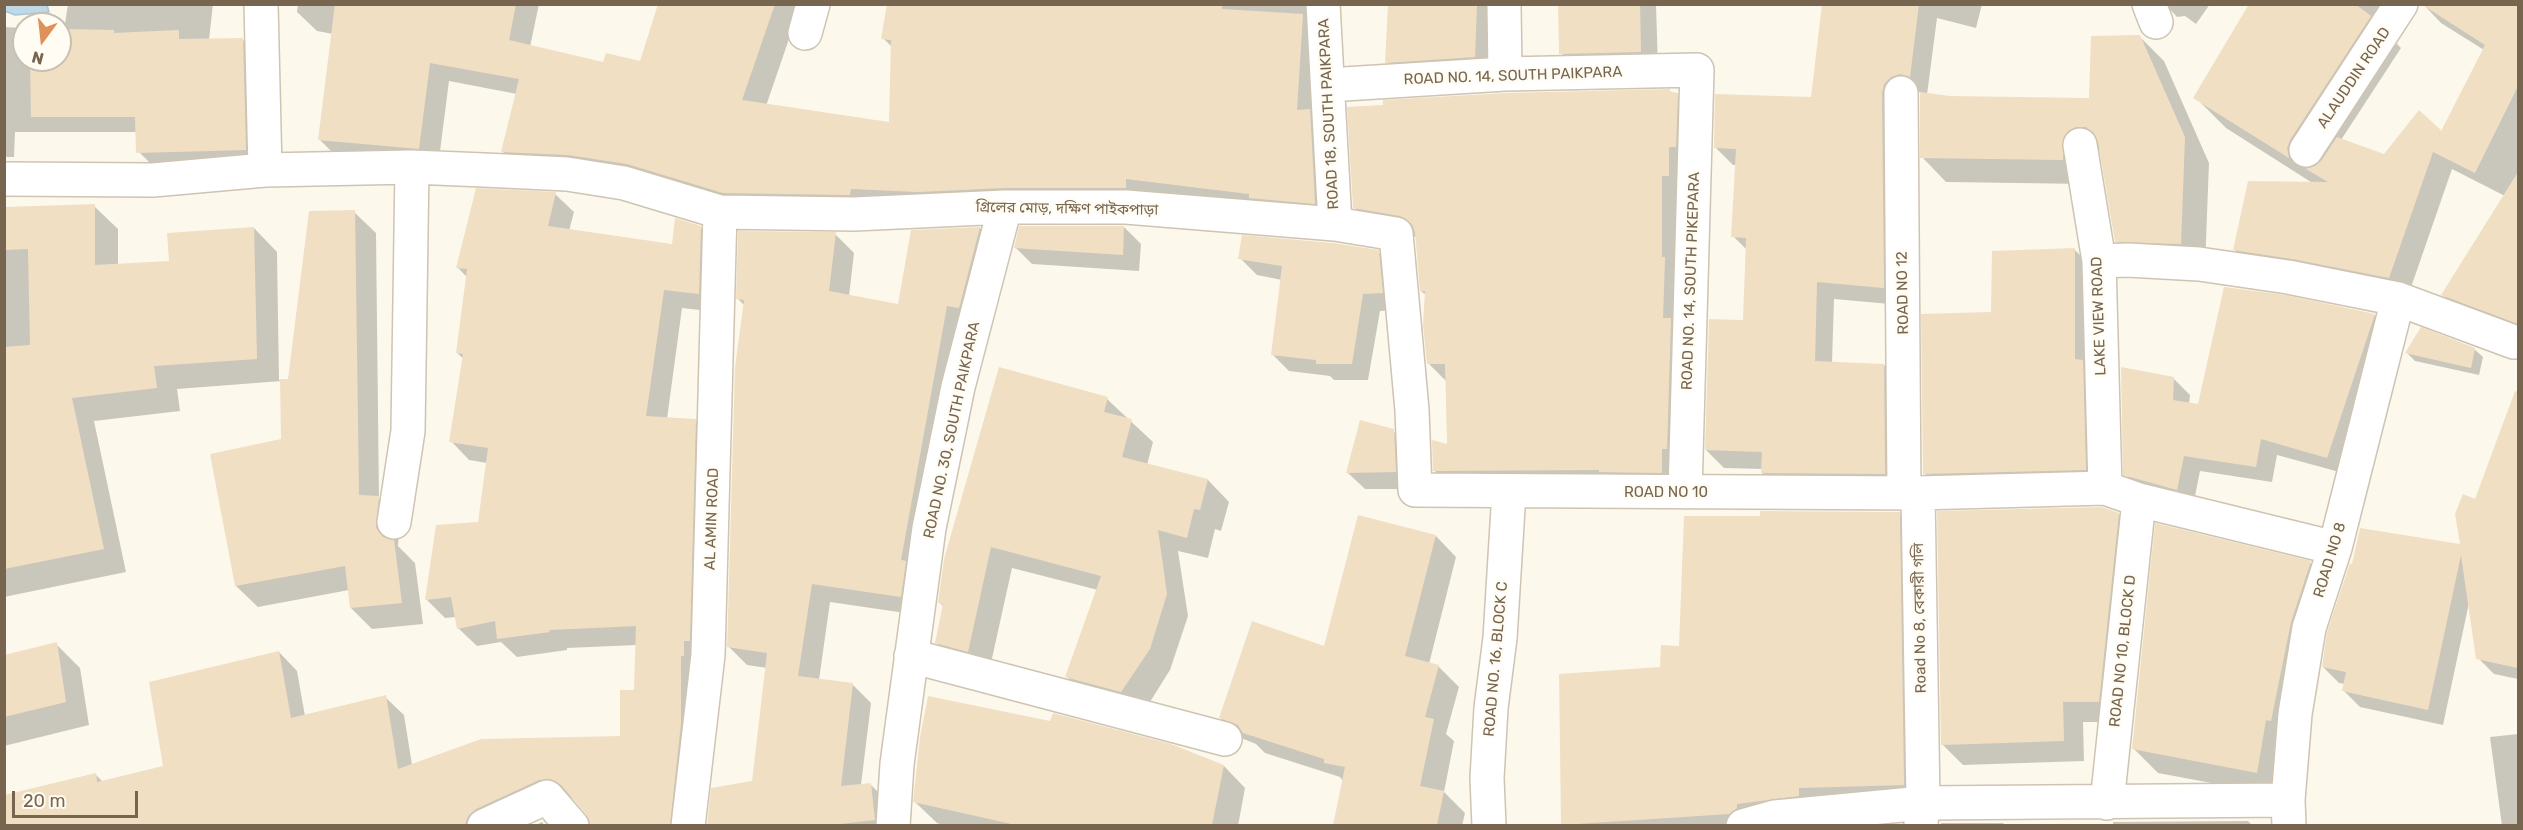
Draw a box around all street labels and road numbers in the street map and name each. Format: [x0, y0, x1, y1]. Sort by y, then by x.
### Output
street label: ROAD 18, SOUTH PAIKPARA [1315, 18, 1343, 210]
street label: ALAUDDIN ROAD [2314, 24, 2394, 132]
street label: ROAD NO. 14, SOUTH PAIKPARA [1403, 63, 1623, 89]
street label: ROAD NO. 14, SOUTH PIKEPARA [1678, 172, 1704, 390]
street label: গ্রিলের মোড়, দক্ষিণ পাইকপাড়া [976, 198, 1158, 220]
street label: ROAD NO 12 [1893, 251, 1913, 335]
street label: LAKE VIEW ROAD [2088, 256, 2110, 376]
street label: ROAD NO. 30, SOUTH PAIKPARA [920, 320, 984, 540]
street label: AL AMIN ROAD [701, 467, 723, 571]
street label: ROAD NO 10 [1624, 484, 1708, 502]
street label: ROAD NO 8 [2310, 520, 2350, 600]
street label: Road No 8, বেকারী গলি [1910, 543, 1930, 693]
street label: ROAD NO 10, BLOCK D [2106, 574, 2140, 728]
street label: ROAD NO. 16, BLOCK C [1480, 581, 1512, 737]

